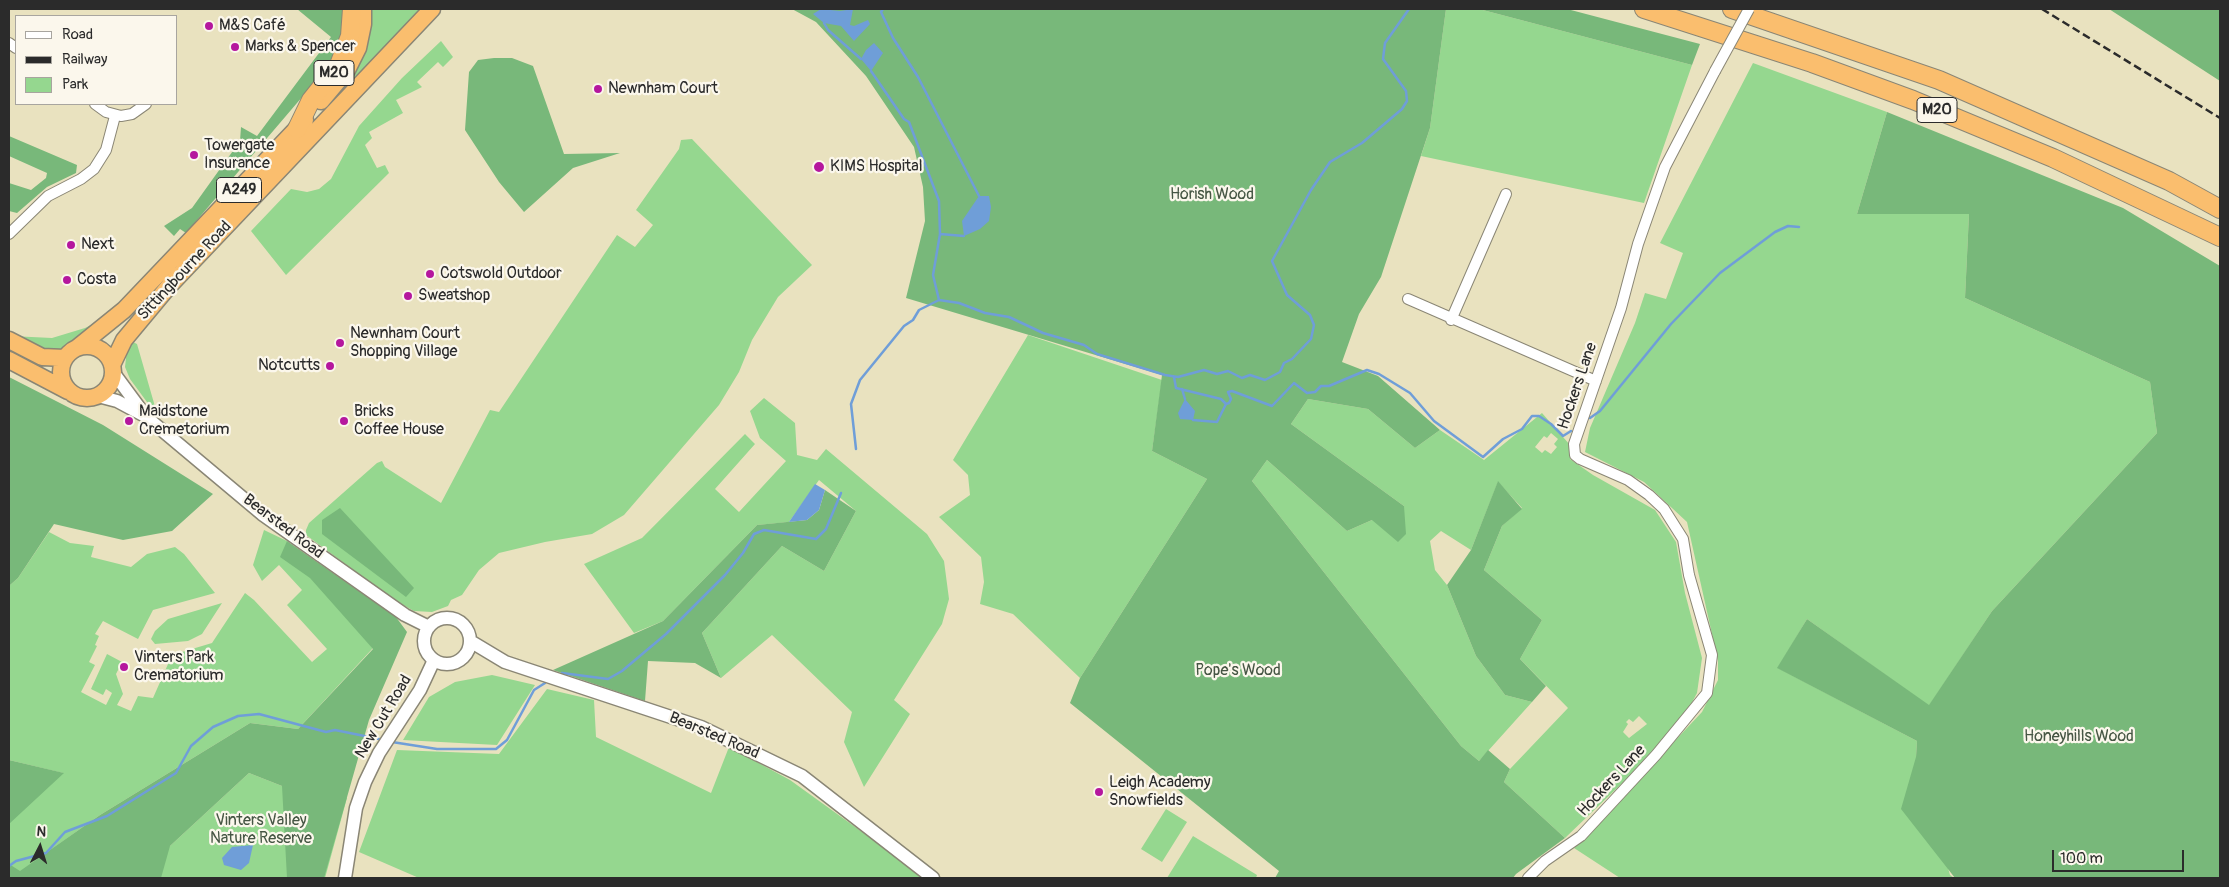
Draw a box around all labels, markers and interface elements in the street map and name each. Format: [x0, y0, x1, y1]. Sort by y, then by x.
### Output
legend [15, 15, 178, 105]
place label: M&S Café [219, 16, 286, 36]
marker: M&S Café [203, 20, 215, 32]
text: Road [62, 25, 93, 44]
place label: Marks & Spencer [245, 37, 356, 57]
marker: Marks & Spencer [229, 41, 241, 53]
text: Railway [62, 50, 107, 69]
road number: M20 [314, 60, 354, 86]
text: Park [62, 75, 88, 94]
place label: Newnham Court [608, 79, 718, 99]
marker: Newnham Court [592, 83, 604, 95]
road number: M20 [1917, 98, 1957, 122]
place label: Towergate Insurance [204, 136, 274, 174]
marker: Towergate Insurance [188, 149, 200, 161]
place label: KIMS Hospital [830, 157, 922, 177]
marker: KIMS Hospital [812, 160, 826, 174]
road number: A249 [216, 178, 262, 202]
park label: Horish Wood [1170, 185, 1254, 205]
street label: Sittingbourne Road [134, 217, 236, 325]
place label: Next [81, 235, 114, 255]
marker: Next [65, 239, 77, 251]
place label: Cotswold Outdoor [440, 264, 562, 284]
marker: Cotswold Outdoor [424, 268, 436, 280]
place label: Costa [77, 270, 117, 290]
marker: Costa [61, 274, 73, 286]
place label: Sweatshop [418, 286, 490, 306]
marker: Sweatshop [402, 290, 414, 302]
place label: Newnham Court Shopping Village [350, 324, 460, 362]
marker: Newnham Court Shopping Village [334, 337, 346, 349]
street label: Hockers Lane [1554, 340, 1602, 432]
place label: Notcutts [258, 356, 320, 376]
marker: Notcutts [324, 360, 336, 372]
place label: Maidstone Cremetorium [139, 402, 229, 440]
place label: Bricks Coffee House [354, 402, 444, 440]
marker: Maidstone Cremetorium [123, 415, 135, 427]
marker: Bricks Coffee House [338, 415, 350, 427]
street label: Bearsted Road [239, 490, 327, 564]
place label: Vinters Park Crematorium [134, 648, 224, 686]
marker: Vinters Park Crematorium [118, 661, 130, 673]
park label: Pope's Wood [1195, 661, 1281, 681]
street label: New Cut Road [352, 672, 416, 762]
street label: Bearsted Road [666, 708, 762, 764]
park label: Honeyhills Wood [2024, 727, 2134, 747]
street label: Hockers Lane [1574, 741, 1650, 821]
place label: Leigh Academy Snowfields [1109, 773, 1211, 811]
marker: Leigh Academy Snowfields [1093, 786, 1105, 798]
park label: Vinters Valley Nature Reserve [210, 811, 312, 849]
north arrow [15, 822, 65, 872]
text: N [36, 823, 47, 840]
scale bar [2054, 840, 2186, 872]
text: 100 m [2060, 849, 2103, 868]

